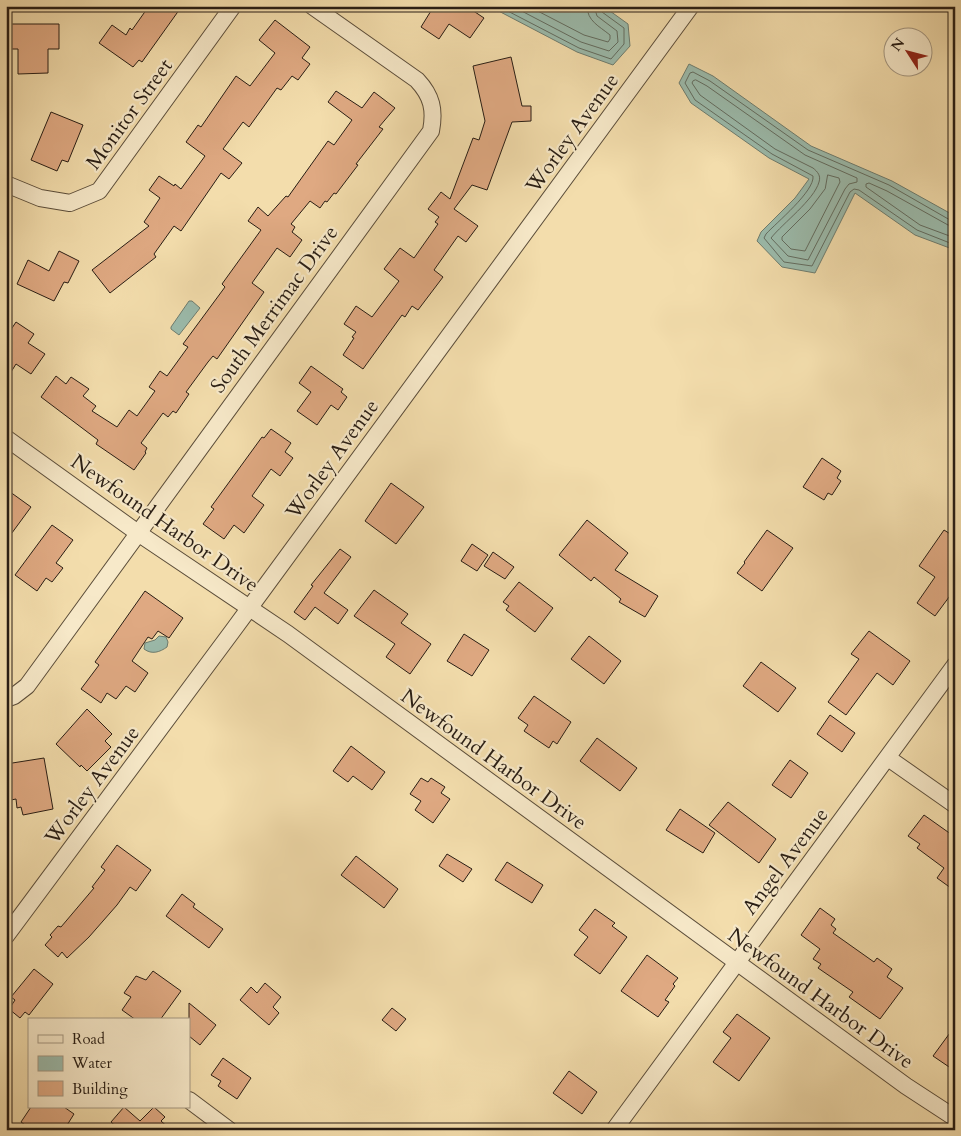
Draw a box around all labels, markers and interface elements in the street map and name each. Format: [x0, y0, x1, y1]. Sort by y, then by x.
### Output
north arrow [884, 28, 934, 78]
text: N [887, 34, 909, 55]
street label: Monitor Street [79, 53, 180, 176]
street label: Worley Avenue [518, 67, 626, 200]
street label: South Merrimac Drive [204, 220, 345, 399]
street label: Worley Avenue [278, 393, 386, 526]
street label: Newfound Harbor Drive [65, 447, 264, 599]
street label: Newfound Harbor Drive [395, 682, 593, 837]
street label: Worley Avenue [38, 720, 147, 851]
street label: Angel Avenue [736, 802, 835, 921]
street label: Newfound Harbor Drive [722, 921, 920, 1076]
legend [28, 1018, 190, 1108]
text: Road [72, 1029, 105, 1049]
text: Water [71, 1053, 113, 1073]
text: Building [72, 1079, 128, 1099]

